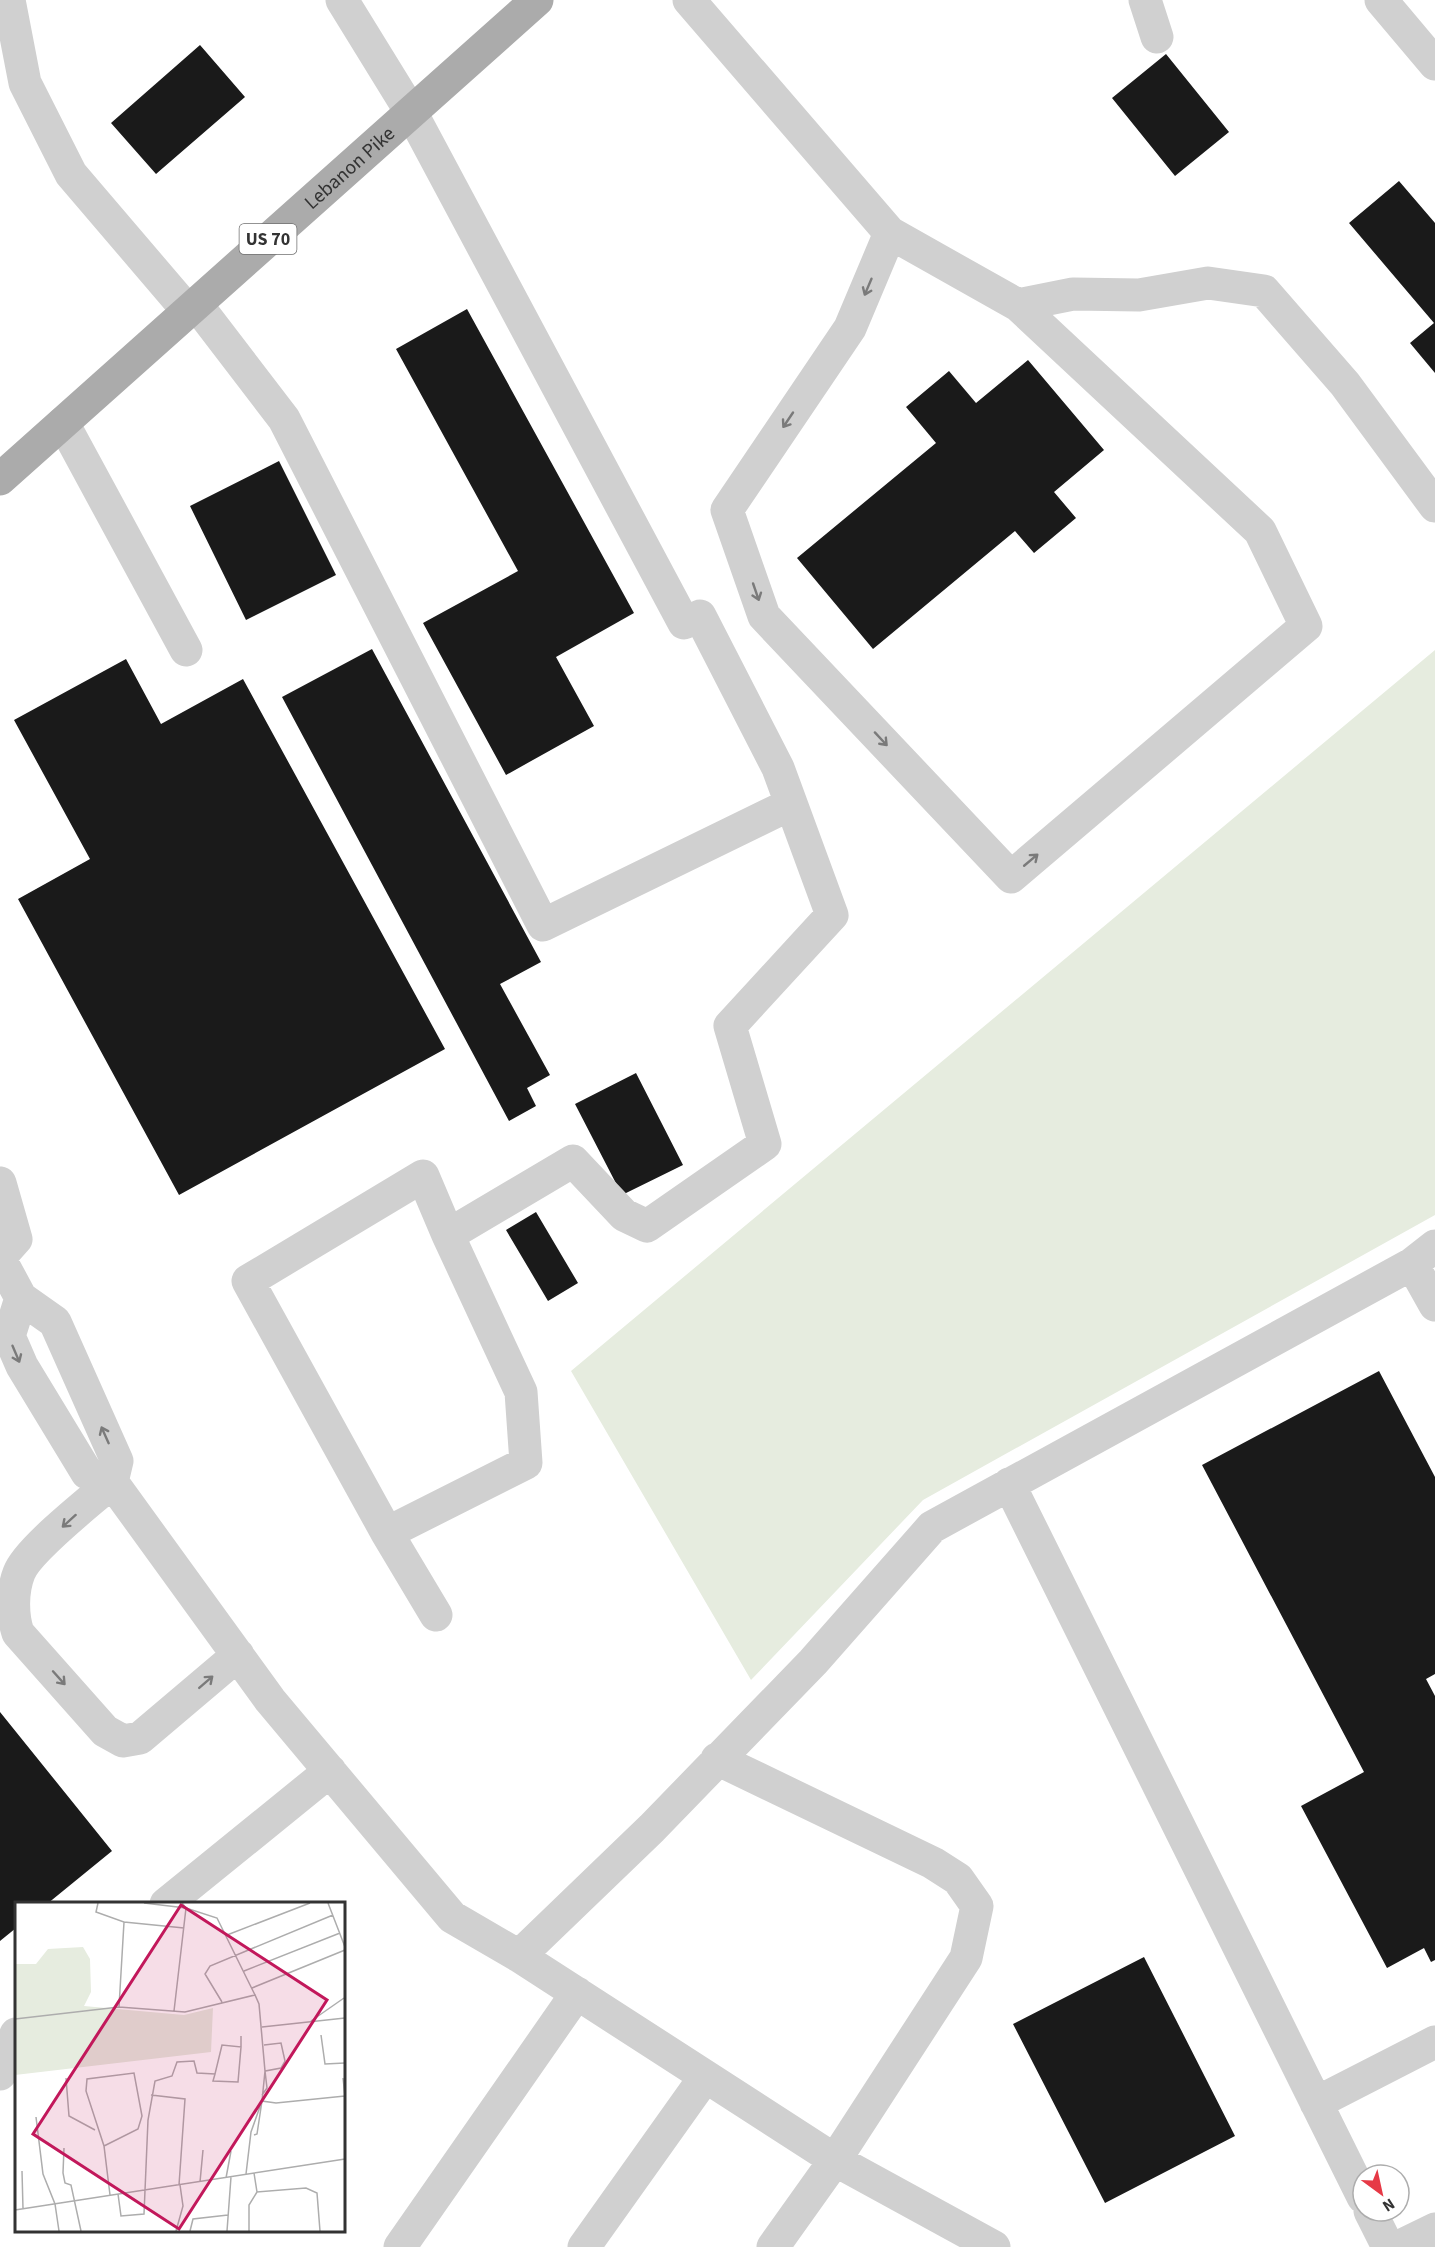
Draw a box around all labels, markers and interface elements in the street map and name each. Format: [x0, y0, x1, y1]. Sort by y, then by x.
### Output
street label: Lebanon Pike [299, 120, 401, 216]
road number: US 70 [240, 224, 296, 254]
one-way arrow [861, 278, 872, 296]
one-way arrow [782, 412, 794, 428]
one-way arrow [751, 582, 762, 601]
one-way arrow [873, 731, 887, 746]
one-way arrow [1023, 853, 1039, 866]
one-way arrow [11, 1344, 22, 1362]
one-way arrow [99, 1426, 110, 1445]
one-way arrow [62, 1514, 77, 1528]
one-way arrow [52, 1671, 66, 1686]
one-way arrow [198, 1675, 214, 1688]
inset map [15, 1902, 345, 2232]
north arrow [1351, 2163, 1411, 2223]
text: N [1378, 2193, 1399, 2217]

